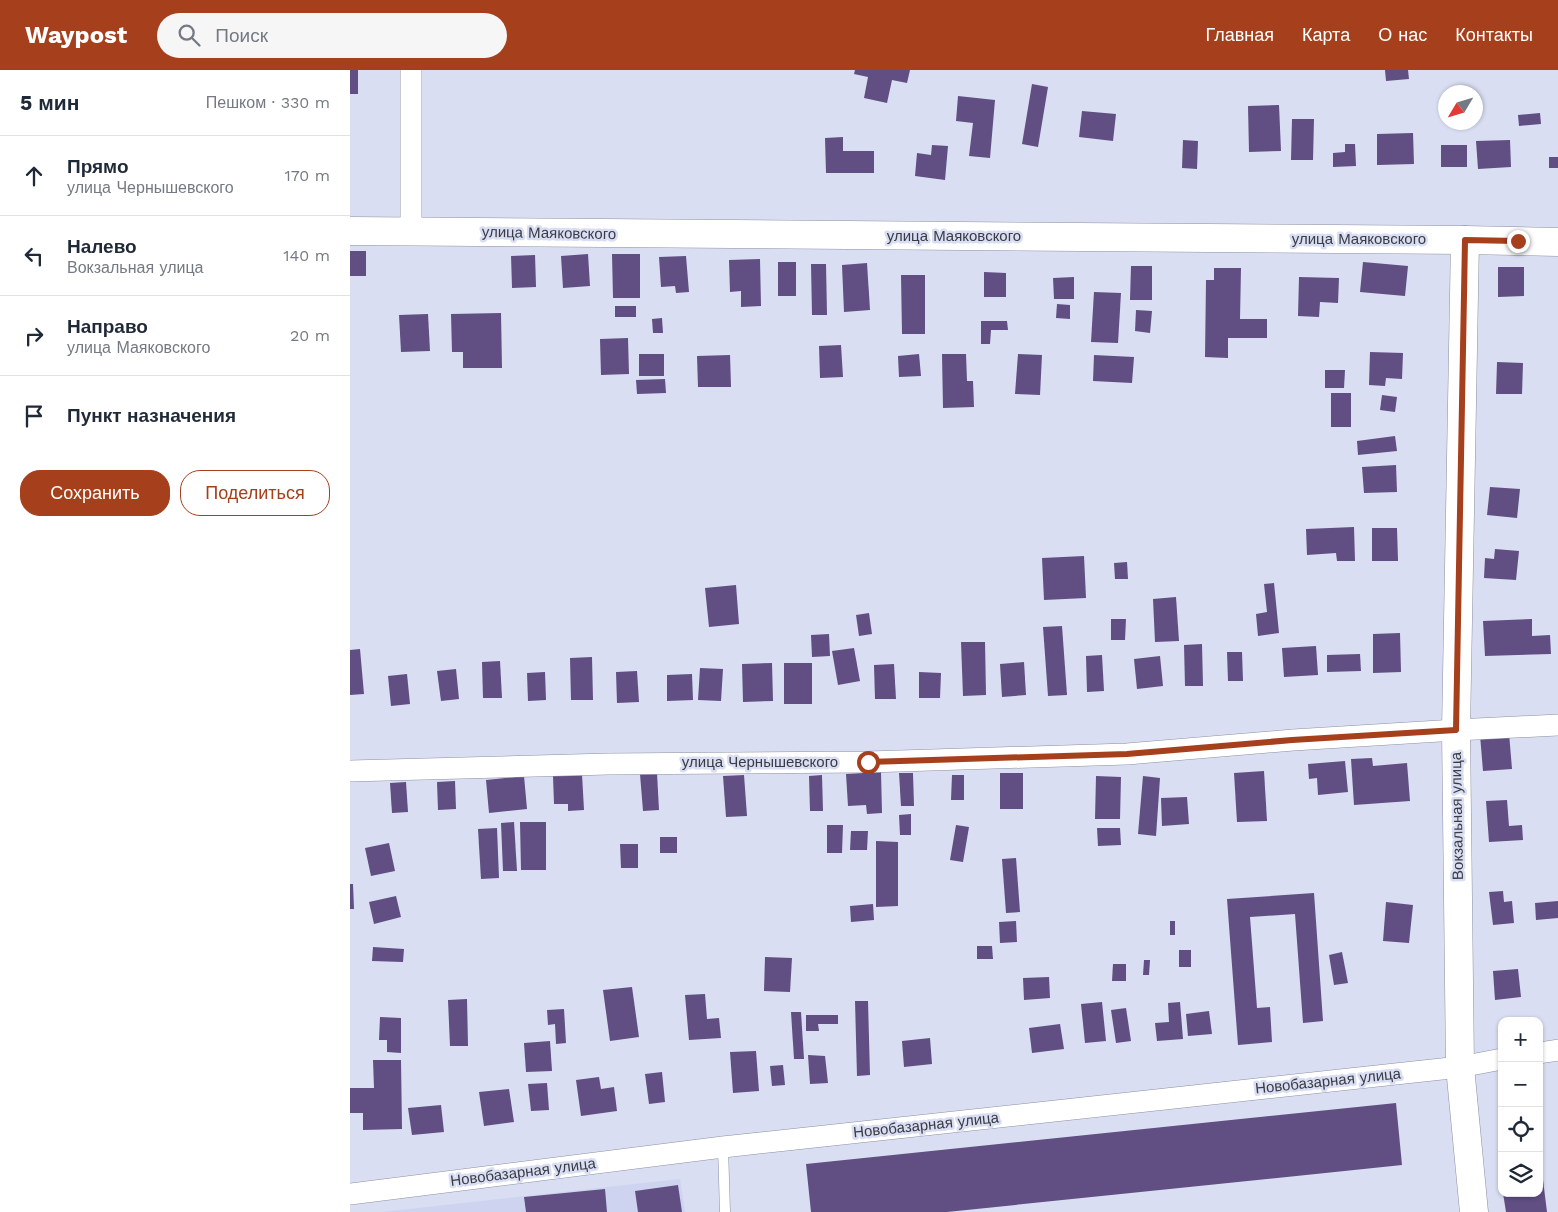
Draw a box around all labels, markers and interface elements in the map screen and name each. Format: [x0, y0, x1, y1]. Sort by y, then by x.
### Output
search box [157, 13, 507, 58]
text: Waypost [25, 21, 127, 49]
icon: search [175, 21, 203, 49]
text: Поиск [215, 24, 268, 47]
text: Главная [1205, 24, 1274, 45]
text: Карта [1302, 24, 1350, 45]
text: О нас [1378, 24, 1427, 45]
text: Контакты [1455, 24, 1533, 45]
north arrow [1438, 85, 1483, 130]
text: 5 мин [20, 90, 79, 115]
text: Пешком · 330 m [206, 93, 330, 112]
text: Прямо [67, 155, 129, 178]
icon: ahead [20, 162, 48, 190]
text: 170 m [284, 166, 330, 185]
text: улица Чернышевского [67, 178, 234, 197]
street label: улица Маяковского [482, 223, 616, 243]
street label: улица Маяковского [887, 227, 1021, 245]
street label: улица Маяковского [1292, 230, 1426, 248]
route end [1507, 230, 1530, 253]
text: Налево [67, 235, 137, 258]
icon: left [20, 242, 48, 270]
text: 140 m [283, 246, 330, 265]
text: Вокзальная улица [67, 258, 204, 277]
text: Направо [67, 315, 148, 338]
icon: right [20, 322, 48, 350]
text: 20 m [290, 326, 330, 345]
text: улица Маяковского [67, 338, 210, 357]
icon: arrive [20, 402, 48, 430]
text: Пункт назначения [67, 404, 236, 427]
button: Сохранить [20, 470, 170, 516]
button: Поделиться [180, 470, 330, 516]
route start [857, 751, 880, 774]
street label: Вокзальная улица [1447, 751, 1467, 880]
street label: улица Чернышевского [682, 753, 838, 771]
map controls [1498, 1017, 1543, 1197]
button: + [1498, 1017, 1543, 1062]
button: − [1498, 1062, 1543, 1107]
street label: Новобазарная улица [1254, 1064, 1402, 1098]
button: locate [1498, 1107, 1543, 1152]
street label: Новобазарная улица [852, 1108, 1000, 1142]
button: layers [1498, 1152, 1543, 1197]
street label: Новобазарная улица [449, 1154, 597, 1190]

